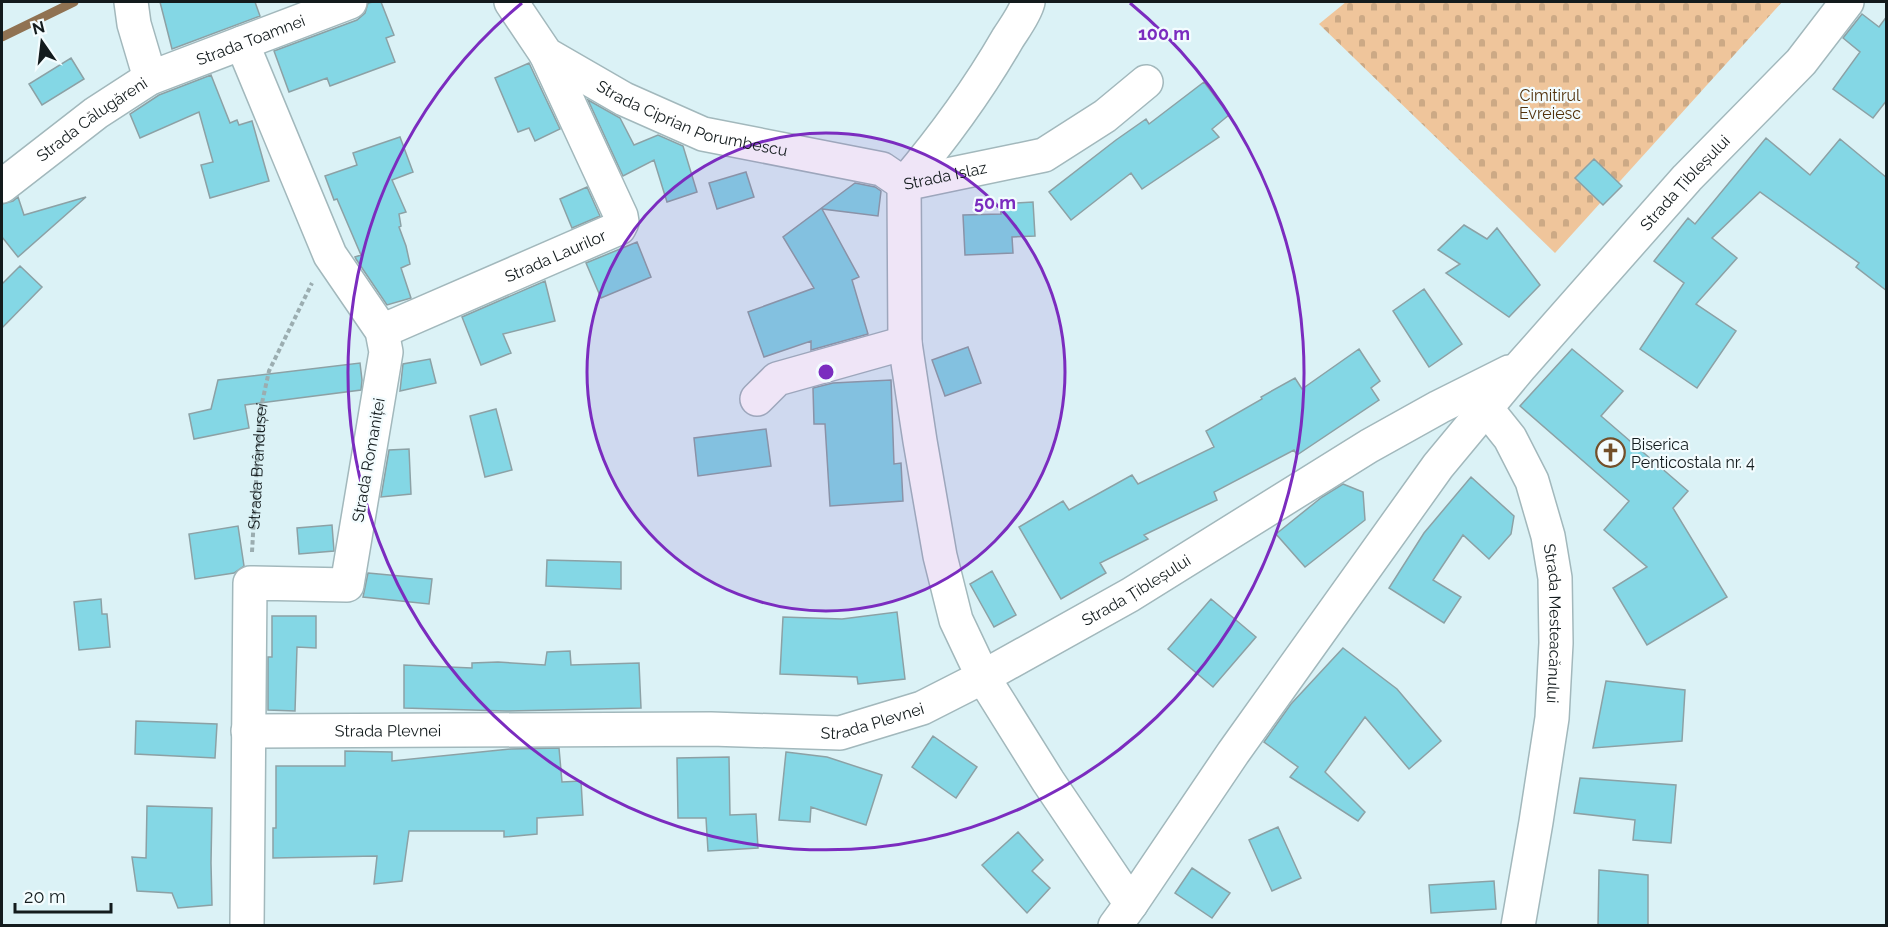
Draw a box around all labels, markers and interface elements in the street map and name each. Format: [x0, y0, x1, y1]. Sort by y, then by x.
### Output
street label: Strada Toamnei [194, 11, 308, 70]
north arrow [12, 12, 72, 72]
text: N [30, 17, 47, 39]
text: 100 m [1138, 23, 1190, 44]
street label: Strada Călugăreni [33, 73, 151, 166]
street label: Strada Ciprian Porumbescu [593, 76, 789, 160]
park label: Cimitirul Evreiesc [1519, 86, 1581, 123]
street label: Strada Țibleșului [1636, 131, 1734, 234]
street label: Strada Islaz [902, 158, 989, 194]
text: 50 m [974, 192, 1016, 213]
street label: Strada Laurilor [502, 226, 609, 286]
centre of rings [816, 362, 836, 382]
street label: Strada Romaniței [348, 396, 389, 524]
street label: Strada Brândușei [244, 401, 272, 530]
place label: Biserica Penticostala nr. 4 [1631, 435, 1755, 472]
church icon: Biserica Penticostala nr. 4 [1594, 437, 1626, 469]
street label: Strada Mesteacănului [1539, 542, 1565, 704]
street label: Strada Țibleșului [1079, 551, 1194, 630]
street label: Strada Plevnei [820, 699, 926, 743]
street label: Strada Plevnei [335, 721, 441, 741]
scale bar [15, 876, 111, 914]
text: 20 m [24, 886, 66, 907]

